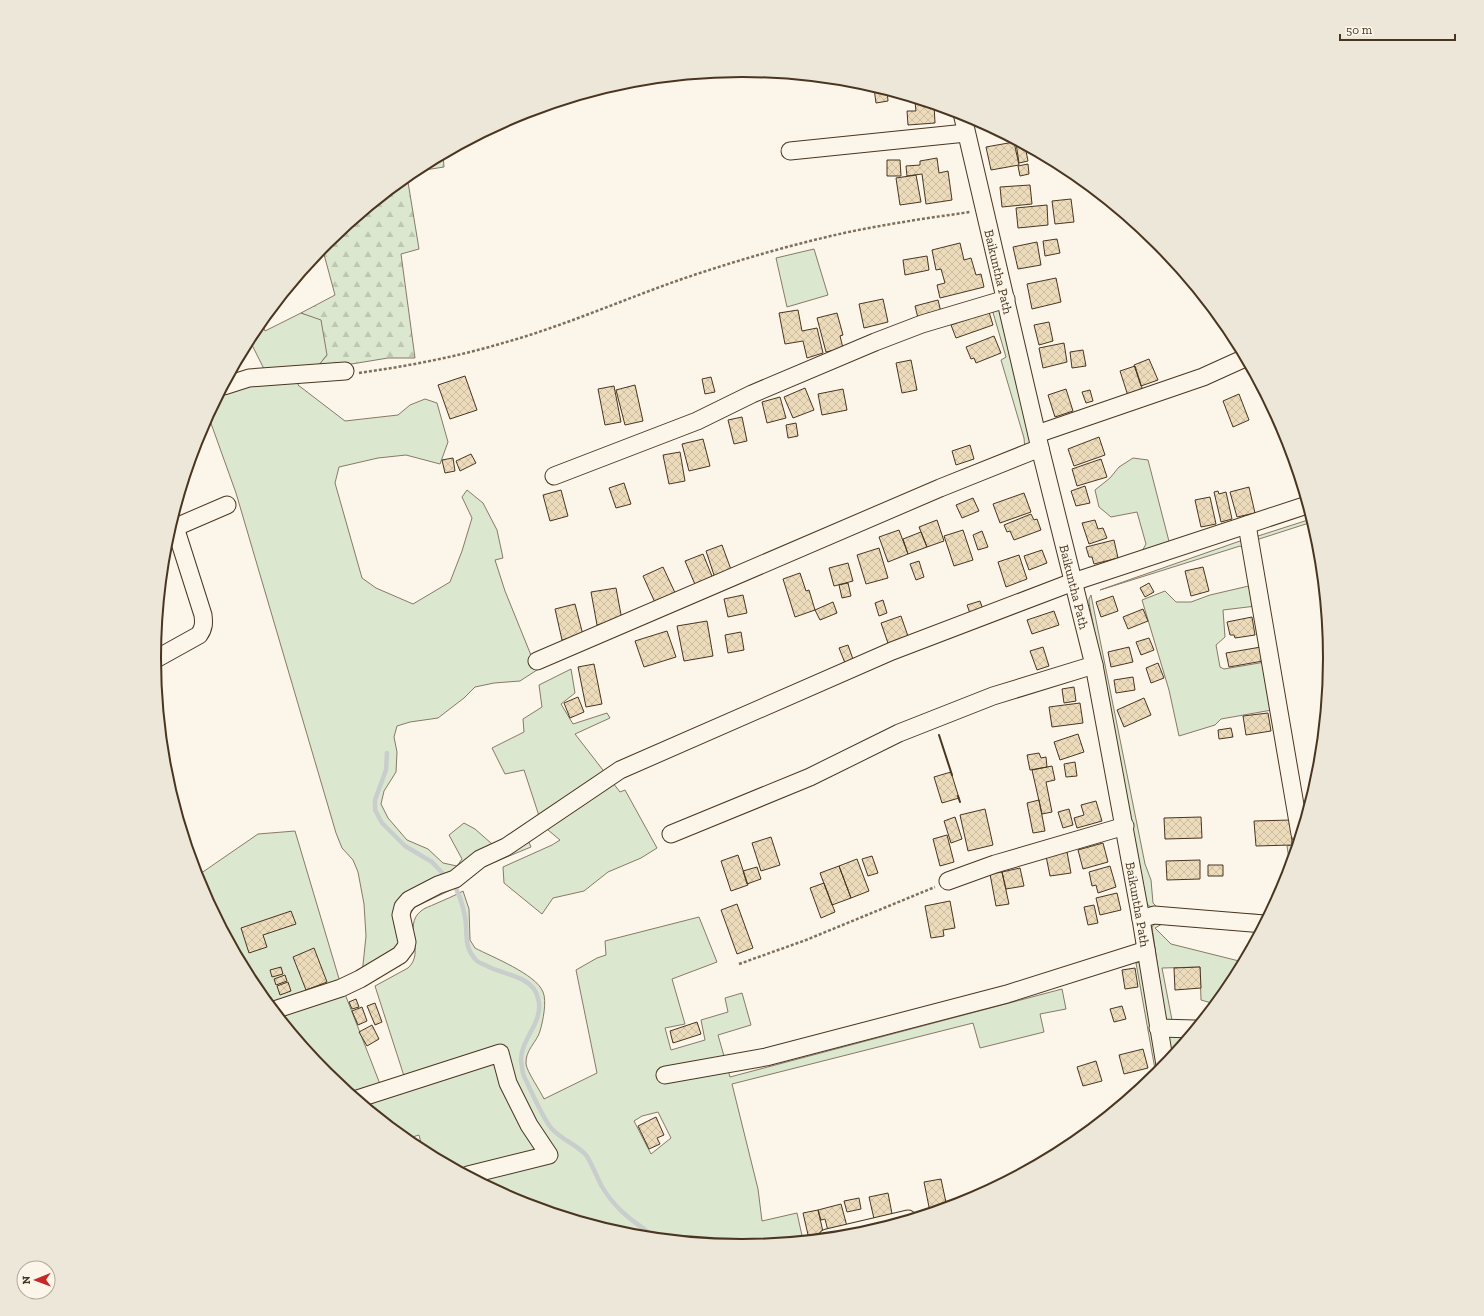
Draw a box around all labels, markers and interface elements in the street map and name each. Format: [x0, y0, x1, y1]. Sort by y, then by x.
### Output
scale bar [1340, 16, 1455, 42]
text: 50 m [1346, 23, 1373, 37]
street label: Baikuntha Path [981, 228, 1016, 316]
street label: Baikuntha Path [1056, 543, 1092, 631]
street label: Baikuntha Path [1123, 861, 1153, 949]
north arrow [16, 1260, 56, 1300]
text: N [20, 1275, 33, 1284]

